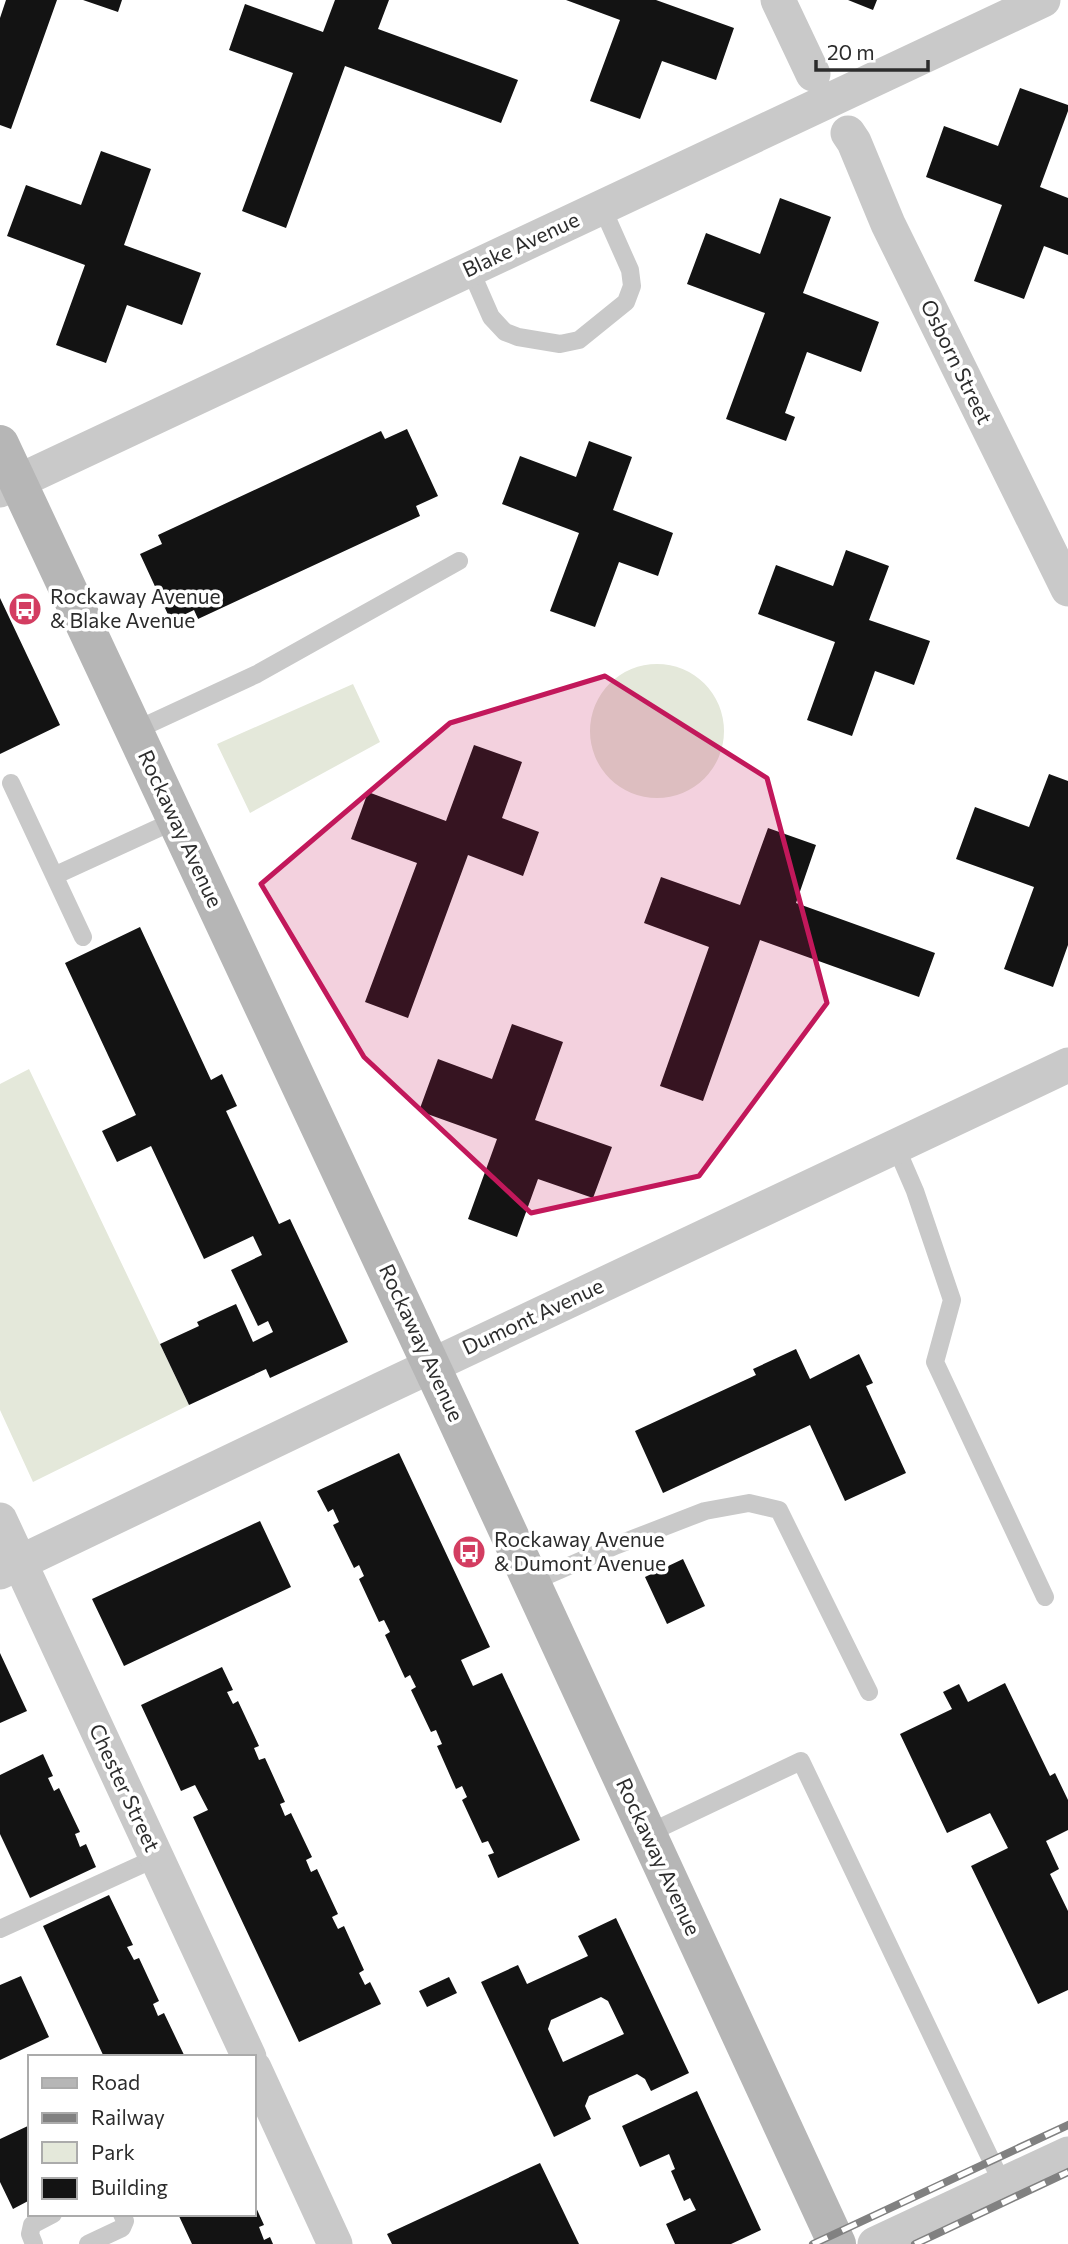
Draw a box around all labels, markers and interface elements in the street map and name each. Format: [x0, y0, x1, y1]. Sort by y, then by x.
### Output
scale bar [816, 28, 928, 72]
text: 20 m [827, 39, 875, 64]
street label: Blake Avenue [458, 206, 583, 282]
street label: Osborn Street [916, 295, 998, 428]
place label: Rockaway Avenue & Blake Avenue [50, 583, 221, 632]
bus stop icon: Rockaway Avenue & Blake Avenue [6, 590, 44, 628]
street label: Rockaway Avenue [134, 746, 229, 911]
street label: Rockaway Avenue [375, 1260, 470, 1425]
street label: Dumont Avenue [458, 1272, 607, 1359]
place label: Rockaway Avenue & Dumont Avenue [494, 1526, 666, 1575]
bus stop icon: Rockaway Avenue & Dumont Avenue [450, 1533, 488, 1571]
street label: Chester Street [85, 1719, 166, 1855]
street label: Rockaway Avenue [612, 1774, 707, 1939]
legend [28, 2055, 256, 2216]
text: Road [91, 2069, 140, 2094]
text: Railway [91, 2104, 165, 2129]
text: Park [91, 2139, 135, 2164]
text: Building [91, 2174, 168, 2199]

